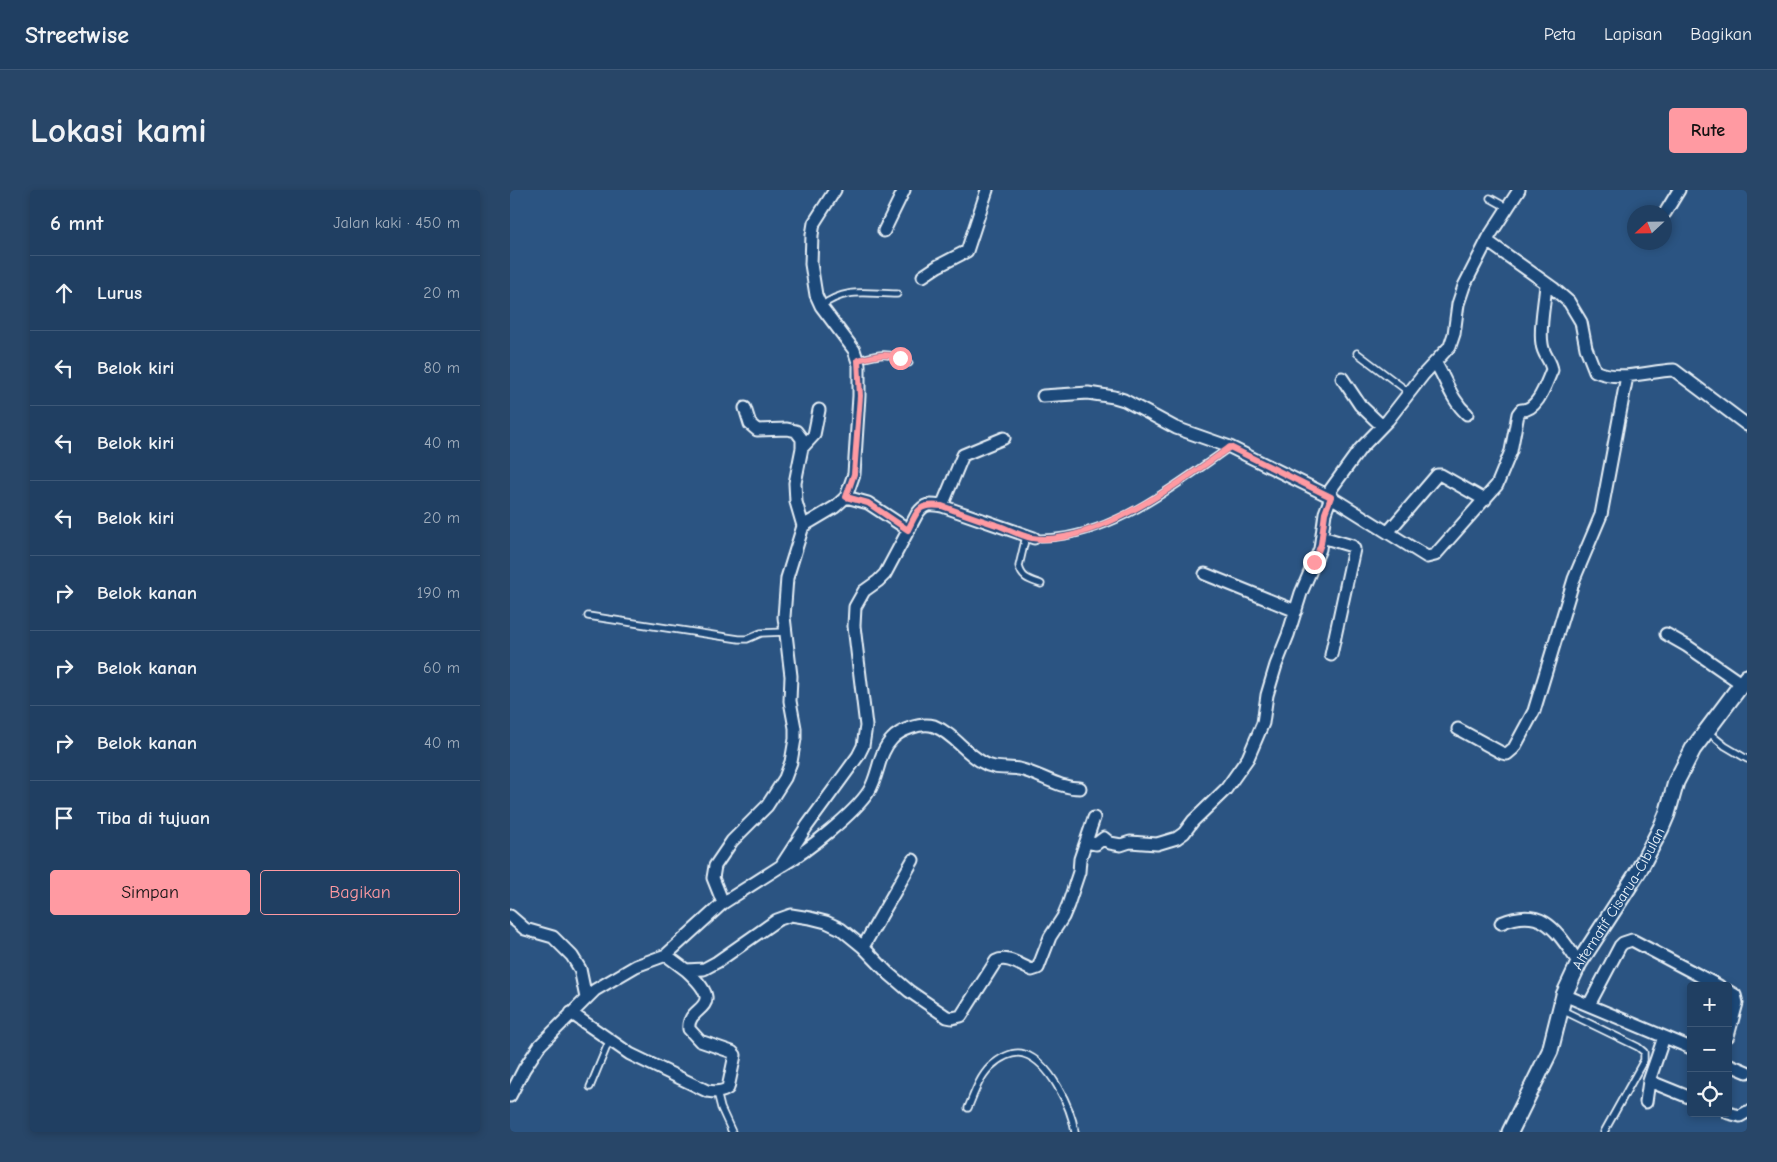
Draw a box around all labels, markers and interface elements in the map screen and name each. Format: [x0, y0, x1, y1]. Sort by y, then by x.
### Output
text: Streetwise [25, 21, 129, 49]
text: Peta [1544, 24, 1576, 45]
text: Lapisan [1604, 24, 1662, 45]
text: Bagikan [1690, 24, 1752, 45]
button: Rute [1669, 108, 1747, 153]
text: Lokasi kami [30, 110, 207, 151]
north arrow [1627, 205, 1672, 250]
text: 6 mnt [50, 211, 103, 235]
text: Jalan kaki · 450 m [333, 214, 460, 232]
icon: ahead [50, 279, 78, 307]
text: Lurus [97, 282, 142, 304]
text: 20 m [423, 284, 460, 302]
route start [889, 347, 912, 370]
icon: left [50, 354, 78, 382]
text: Belok kiri [97, 357, 174, 379]
text: 80 m [423, 359, 460, 377]
icon: left [50, 429, 78, 457]
text: Belok kiri [97, 432, 174, 454]
text: 40 m [424, 434, 460, 452]
icon: left [50, 504, 78, 532]
text: Belok kiri [97, 507, 174, 529]
text: 20 m [423, 509, 460, 527]
route end [1303, 551, 1326, 574]
icon: right [50, 579, 78, 607]
text: Belok kanan [97, 582, 197, 604]
text: 190 m [417, 584, 460, 602]
icon: right [50, 654, 78, 682]
text: Belok kanan [97, 657, 197, 679]
text: 60 m [423, 659, 460, 677]
icon: right [50, 729, 78, 757]
text: Belok kanan [97, 732, 197, 754]
text: 40 m [424, 734, 460, 752]
icon: arrive [50, 804, 78, 832]
text: Tiba di tujuan [97, 807, 210, 829]
street label: Alternatif Cisarua-Cibulan [1568, 824, 1669, 973]
button: Simpan [50, 870, 250, 915]
button: Bagikan [260, 870, 460, 915]
map controls [1687, 982, 1732, 1117]
button: + [1687, 982, 1732, 1027]
button: − [1687, 1027, 1732, 1072]
button: locate [1687, 1072, 1732, 1117]

